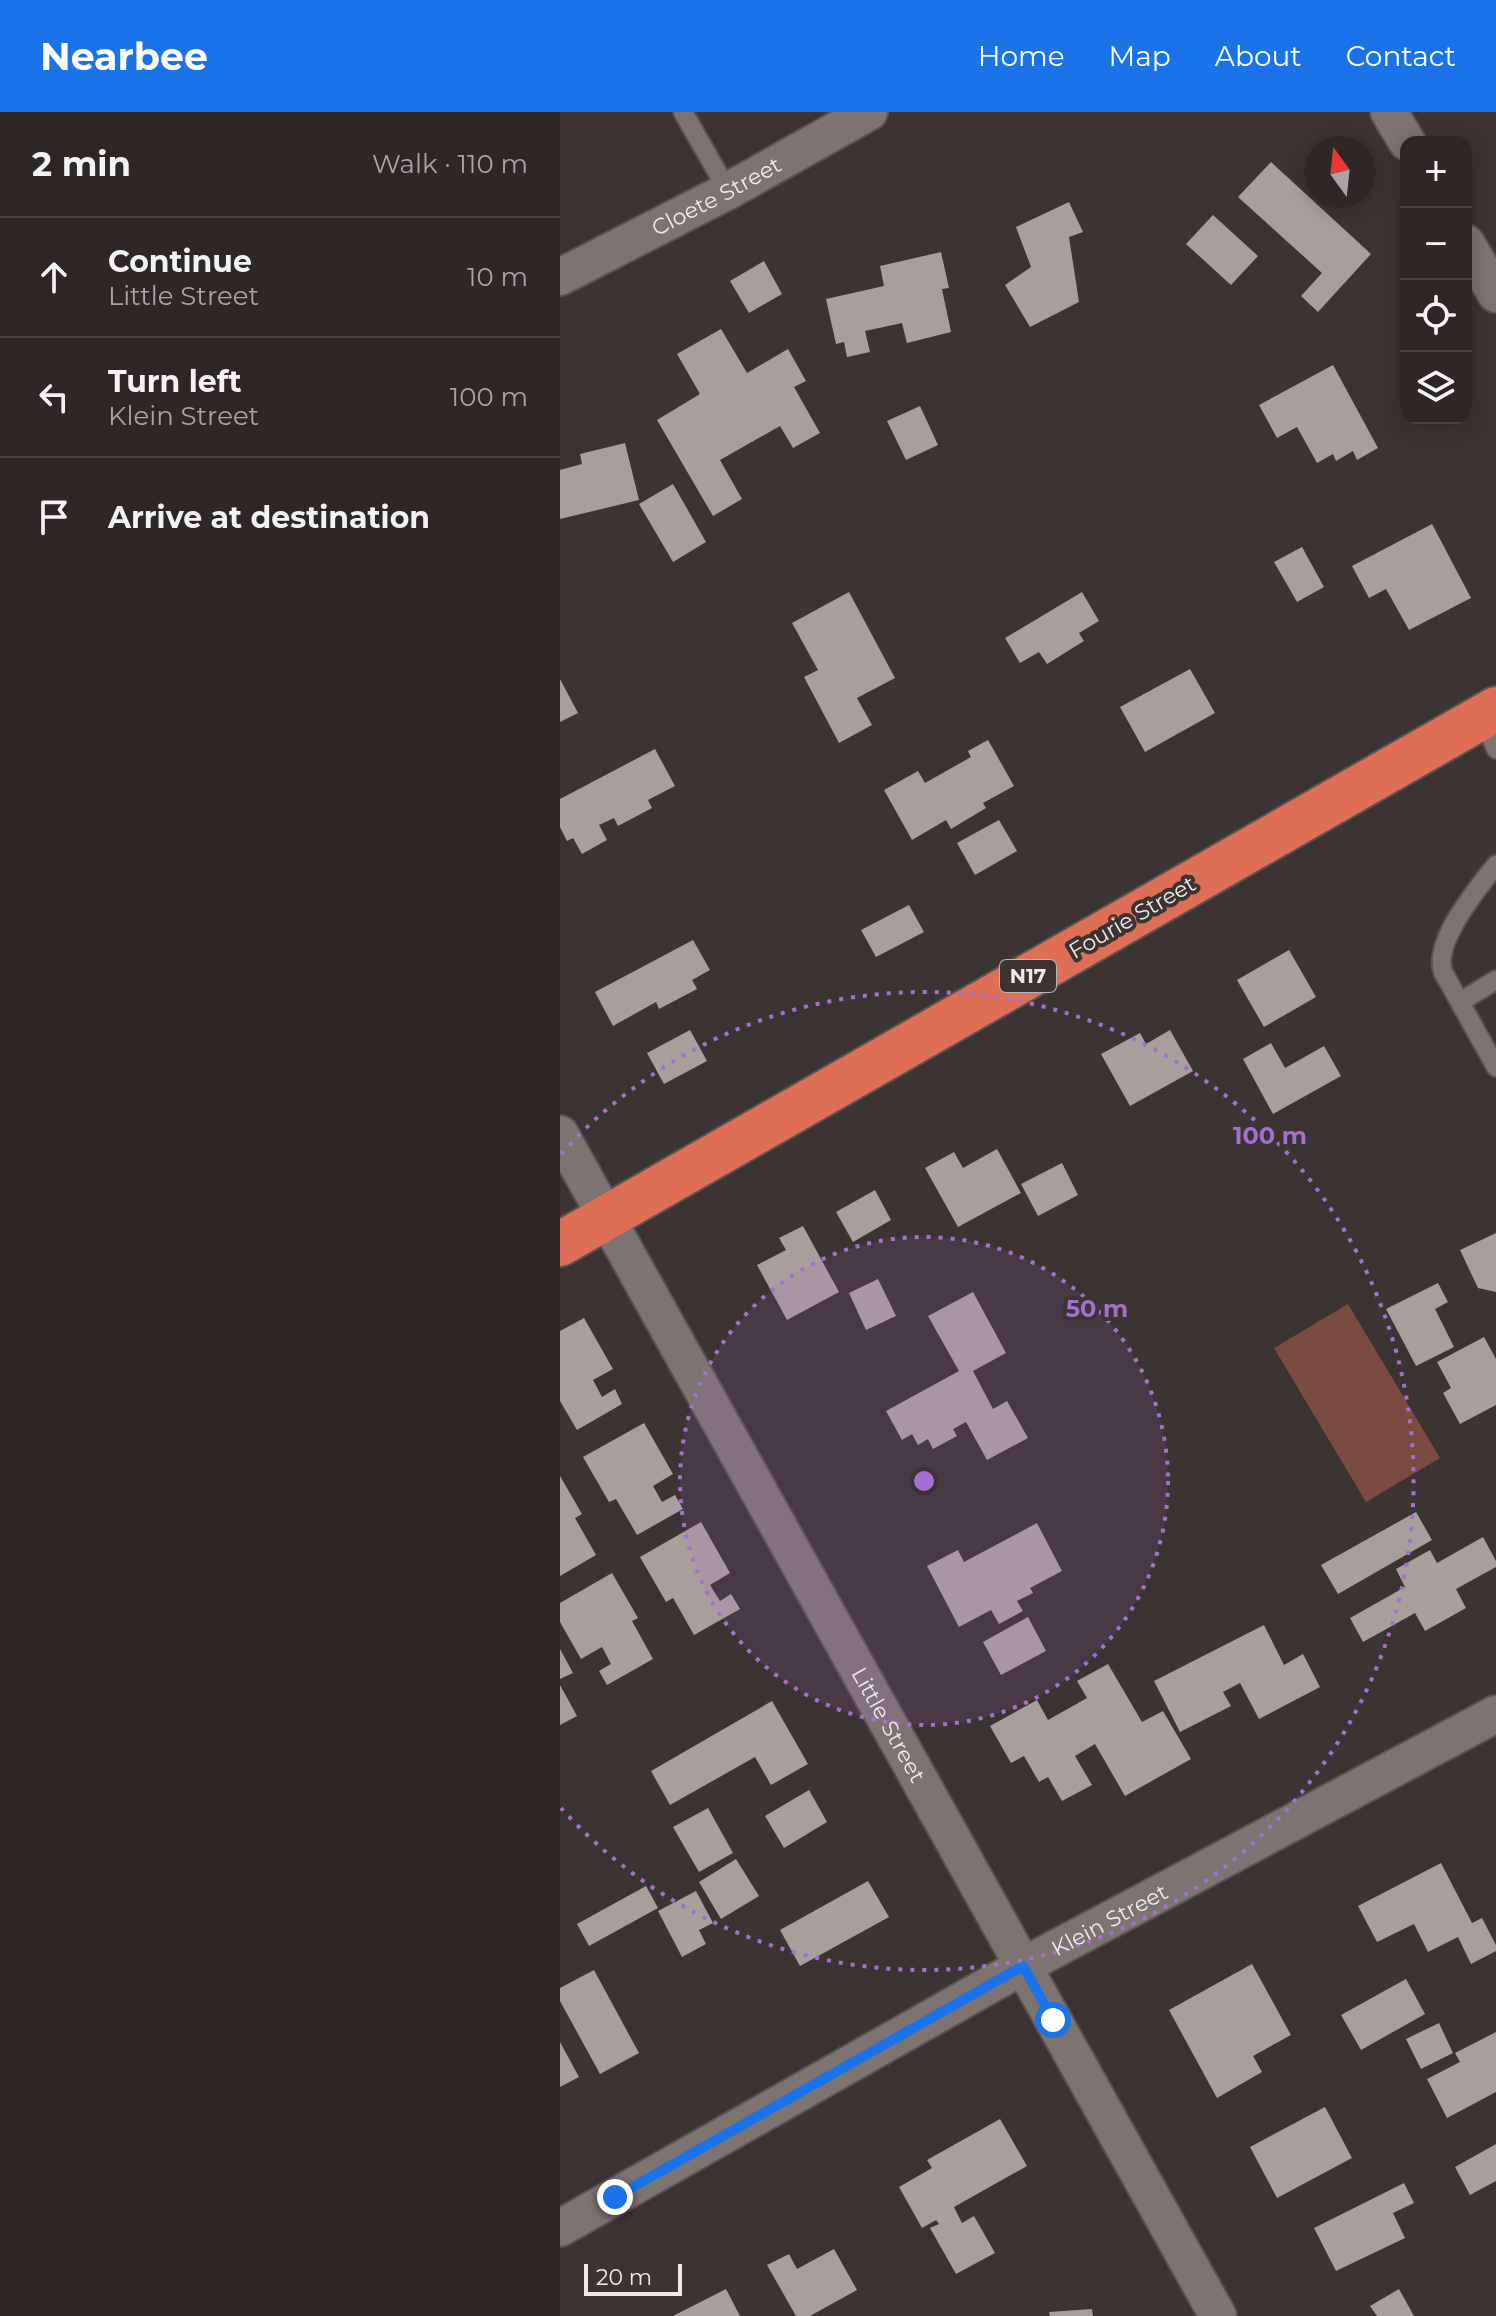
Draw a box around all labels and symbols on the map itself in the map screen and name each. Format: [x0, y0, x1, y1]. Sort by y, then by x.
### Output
north arrow [1304, 136, 1376, 208]
street label: Cloete Street [647, 151, 786, 242]
street label: Fourie Street [1064, 870, 1201, 965]
road number: N17 [1000, 960, 1056, 992]
text: 100 m [1233, 1121, 1307, 1150]
text: 50 m [1066, 1294, 1128, 1323]
centre of rings [910, 1467, 938, 1495]
street label: Little Street [845, 1662, 931, 1787]
street label: Klein Street [1047, 1878, 1173, 1962]
route start [1035, 2002, 1071, 2038]
route end [597, 2179, 633, 2215]
scale bar [584, 2260, 682, 2296]

